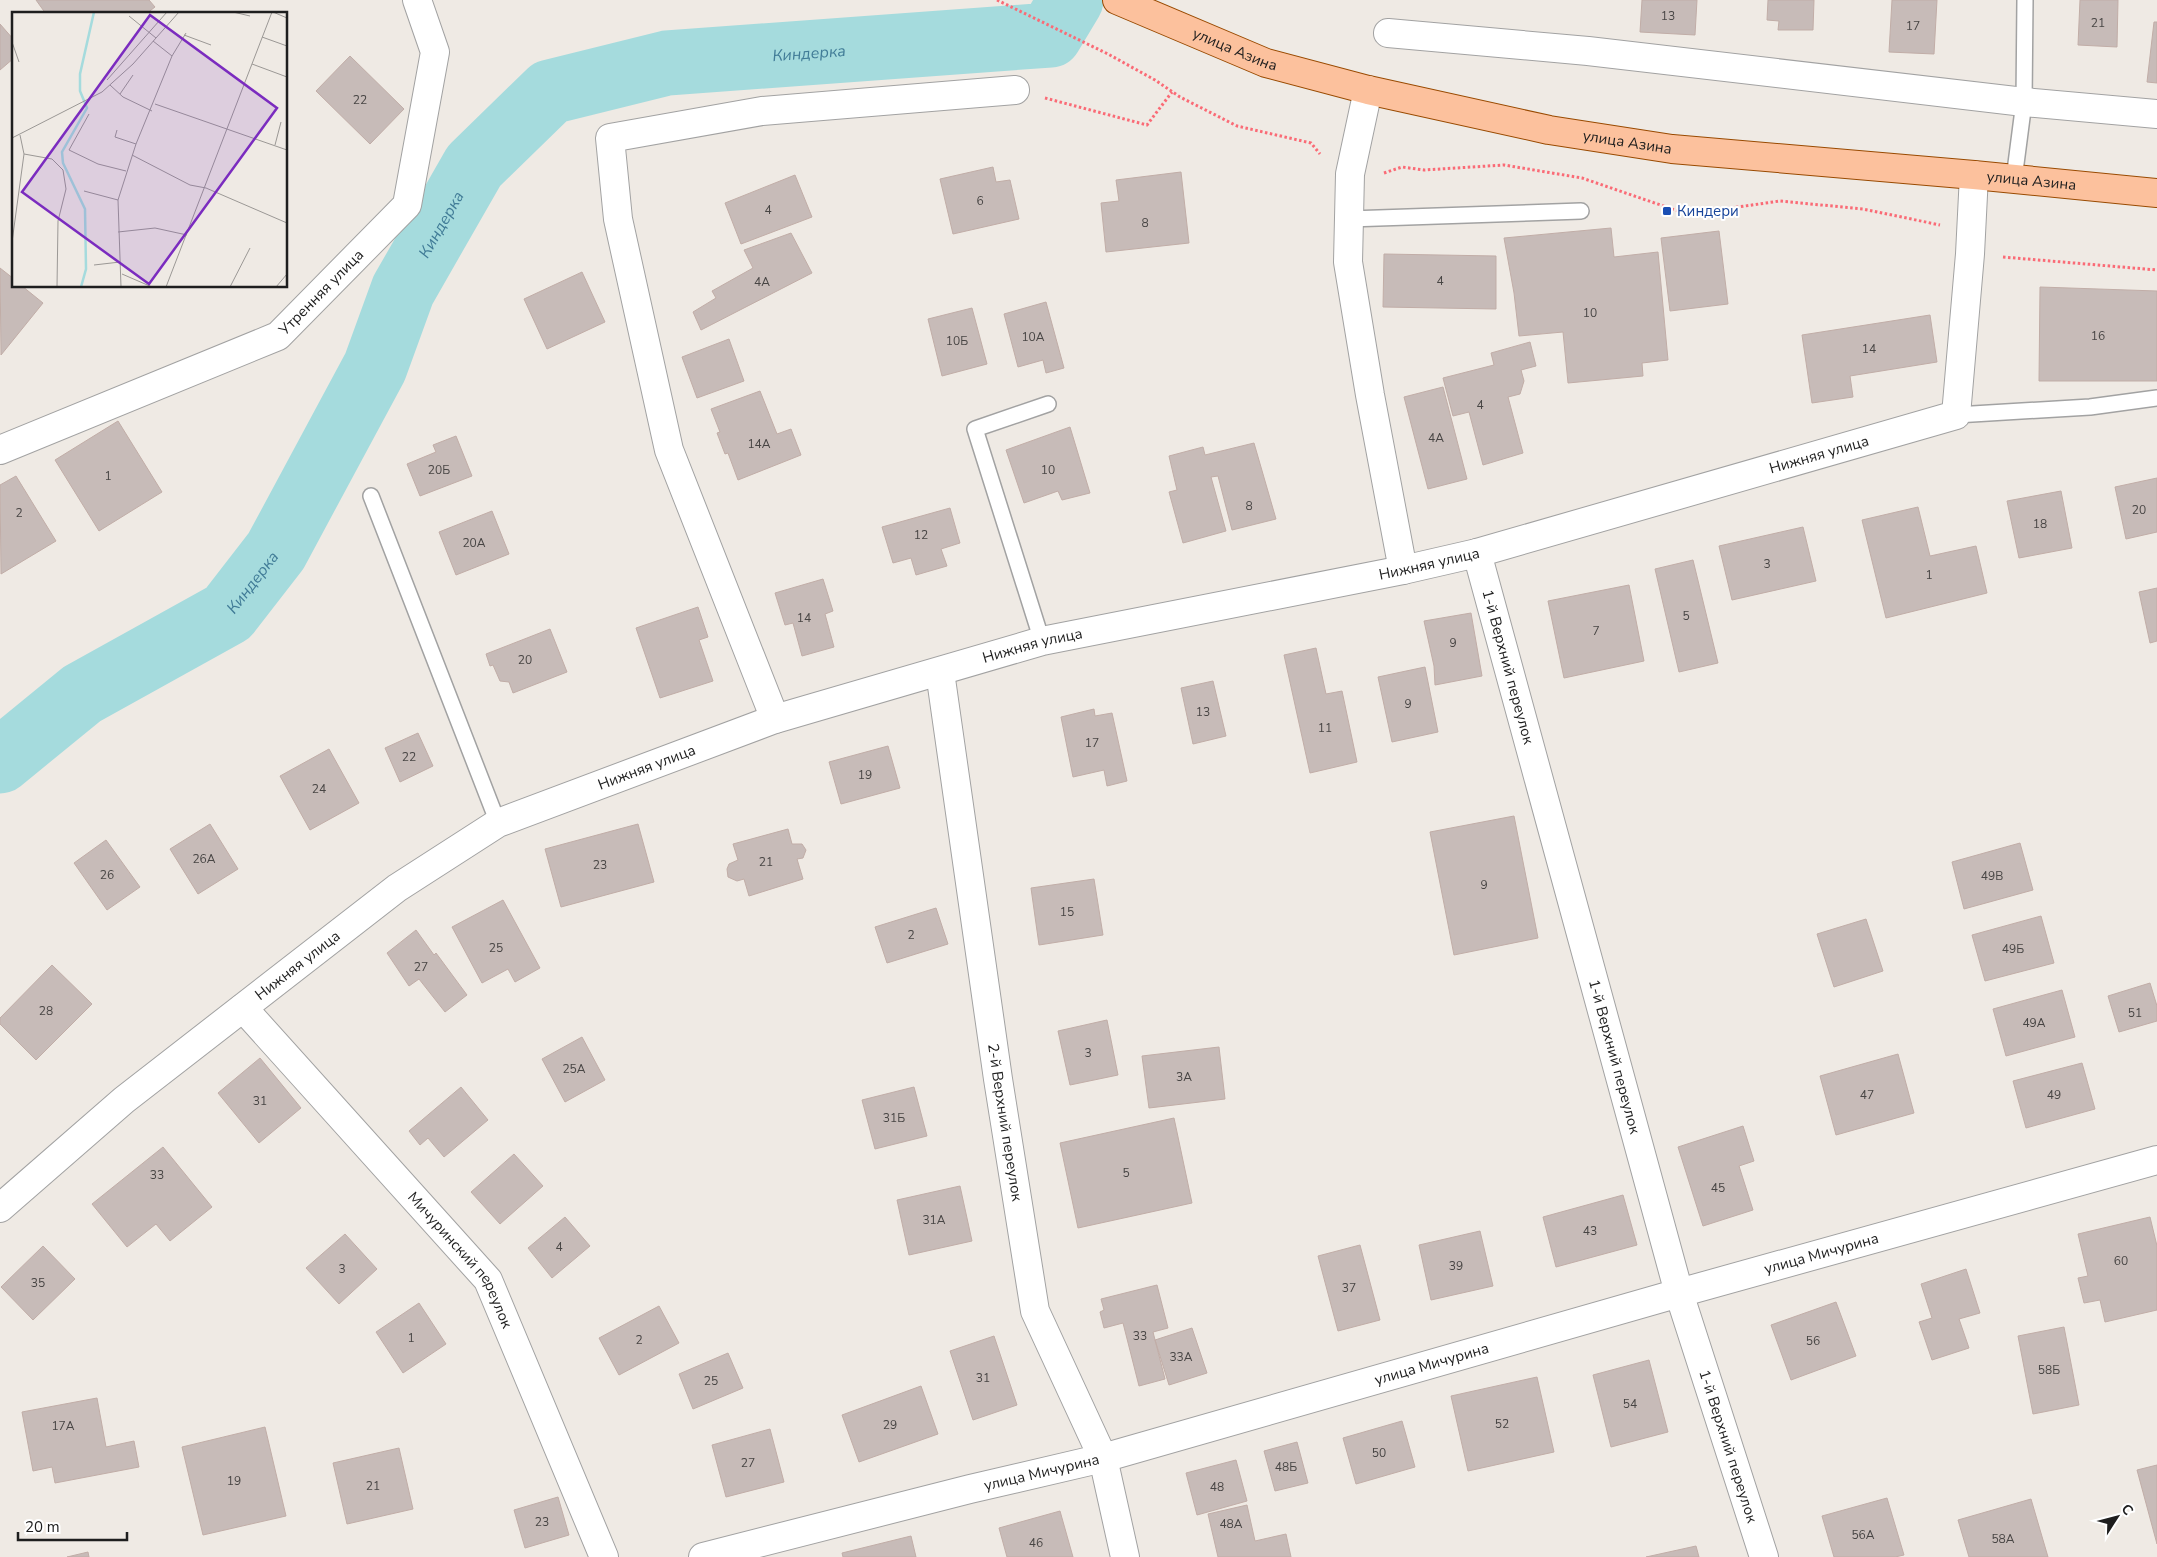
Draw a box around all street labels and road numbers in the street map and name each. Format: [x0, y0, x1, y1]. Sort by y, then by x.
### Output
street label: улица Азина [1190, 23, 1279, 76]
street label: улица Азина [1582, 125, 1673, 159]
street label: улица Азина [1986, 166, 2077, 195]
street label: Утренняя улица [274, 245, 368, 340]
street label: Нижняя улица [1767, 431, 1871, 478]
street label: Нижняя улица [1377, 543, 1481, 585]
street label: 1-й Верхний переулок [1477, 587, 1539, 747]
street label: Нижняя улица [980, 623, 1084, 668]
street label: Нижняя улица [595, 740, 698, 795]
street label: Нижняя улица [251, 926, 344, 1005]
street label: 1-й Верхний переулок [1584, 977, 1645, 1136]
street label: 2-й Верхний переулок [983, 1042, 1027, 1203]
street label: Мичуринский переулок [403, 1187, 517, 1331]
street label: улица Мичурина [1762, 1228, 1881, 1279]
street label: улица Мичурина [1372, 1338, 1491, 1390]
street label: 1-й Верхний переулок [1694, 1367, 1762, 1525]
street label: улица Мичурина [982, 1449, 1101, 1495]

